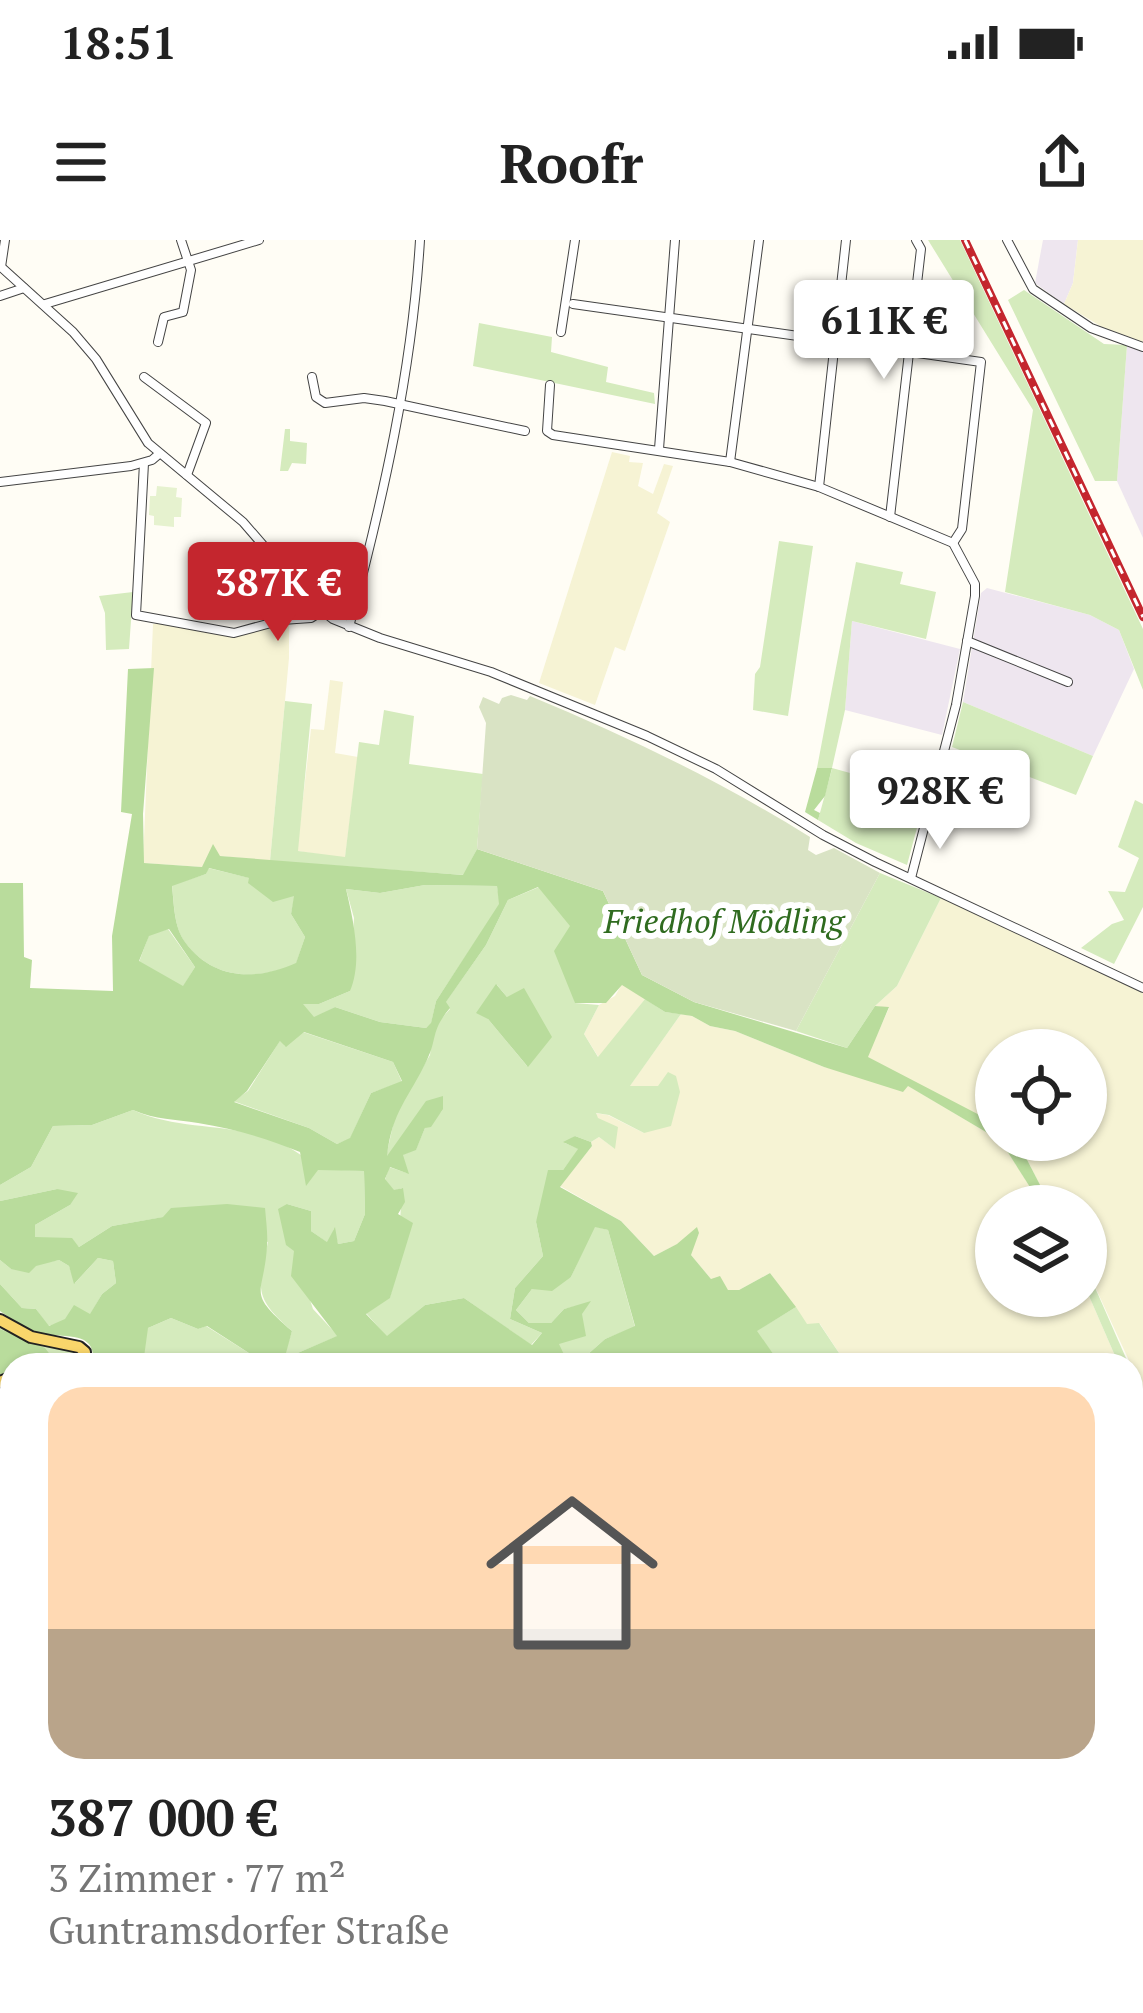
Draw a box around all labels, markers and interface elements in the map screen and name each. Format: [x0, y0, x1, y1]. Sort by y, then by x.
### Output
text: 18:51 [60, 12, 177, 72]
text: Roofr [500, 127, 643, 198]
icon: menu [48, 129, 114, 195]
icon: share [1029, 129, 1095, 195]
pin: 611K € [786, 280, 982, 382]
text: 611K € [821, 293, 947, 345]
pin: 387K € [180, 542, 376, 644]
text: 387K € [215, 555, 341, 607]
pin: 928K € [842, 750, 1038, 852]
text: 928K € [877, 763, 1003, 815]
park label: Friedhof Mödling [603, 899, 846, 942]
map controls [975, 1029, 1107, 1317]
button: locate [975, 1029, 1107, 1161]
button: layers [975, 1185, 1107, 1317]
icon: home [464, 1465, 680, 1681]
text: 387 000 € [48, 1783, 277, 1851]
text: 3 Zimmer · 77 m² [48, 1851, 346, 1903]
text: Guntramsdorfer Straße [48, 1903, 450, 1955]

